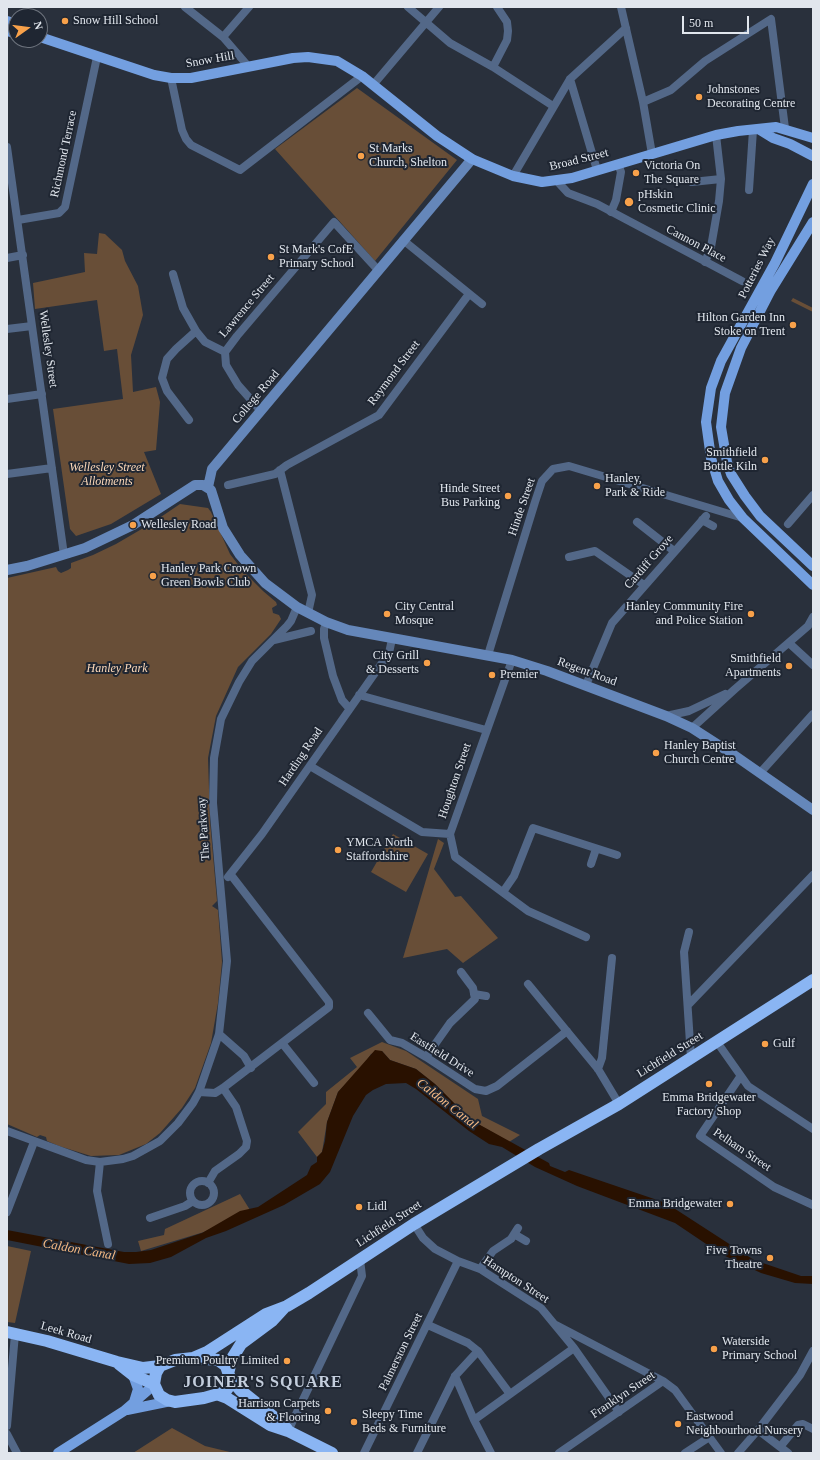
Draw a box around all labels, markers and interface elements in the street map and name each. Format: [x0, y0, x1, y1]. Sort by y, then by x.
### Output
north arrow [8, 8, 48, 48]
scale bar [684, 8, 751, 34]
place label: Snow Hill School [73, 14, 158, 28]
marker: Snow Hill School [60, 16, 70, 26]
text: 50 m [689, 16, 713, 30]
text: N [32, 20, 45, 31]
street label: Snow Hill [185, 49, 235, 71]
place label: Johnstones Decorating Centre [707, 83, 795, 111]
marker: Johnstones Decorating Centre [694, 92, 704, 102]
street label: Richmond Terrace [48, 109, 80, 199]
place label: St Marks Church, Shelton [369, 142, 447, 170]
street label: Broad Street [548, 146, 610, 174]
marker: St Marks Church, Shelton [356, 151, 366, 161]
place label: Victoria On The Square [644, 159, 700, 187]
marker: Victoria On The Square [631, 168, 641, 178]
place label: pHskin Cosmetic Clinic [638, 188, 716, 216]
marker: pHskin Cosmetic Clinic [623, 196, 635, 208]
street label: Cannon Place [663, 222, 729, 266]
street label: Potteries Way [735, 235, 779, 301]
place label: St Mark's CofE Primary School [279, 243, 354, 271]
marker: St Mark's CofE Primary School [266, 252, 276, 262]
street label: Lawrence Street [216, 271, 278, 341]
street label: Wellesley Street [35, 309, 61, 389]
place label: Hilton Garden Inn Stoke on Trent [697, 311, 785, 339]
marker: Hilton Garden Inn Stoke on Trent [788, 320, 798, 330]
street label: Raymond Street [365, 338, 423, 408]
street label: College Road [229, 367, 283, 427]
place label: Smithfield Bottle Kiln [703, 446, 757, 474]
marker: Smithfield Bottle Kiln [760, 455, 770, 465]
park label: Wellesley Street Allotments [69, 461, 145, 489]
place label: Hanley, Park & Ride [605, 472, 665, 500]
street label: Hinde Street [505, 476, 539, 538]
marker: Hanley, Park & Ride [592, 481, 602, 491]
place label: Hinde Street Bus Parking [440, 482, 500, 510]
marker: Hinde Street Bus Parking [503, 491, 513, 501]
place label: Wellesley Road [141, 518, 216, 532]
marker: Wellesley Road [128, 520, 138, 530]
street label: Cardiff Grove [621, 532, 677, 592]
place label: Hanley Park Crown Green Bowls Club [161, 562, 256, 590]
marker: Hanley Park Crown Green Bowls Club [148, 571, 158, 581]
place label: City Central Mosque [395, 600, 454, 628]
place label: Hanley Community Fire and Police Station [626, 600, 743, 628]
marker: City Central Mosque [382, 609, 392, 619]
marker: Hanley Community Fire and Police Station [746, 609, 756, 619]
place label: City Grill & Desserts [366, 649, 419, 677]
place label: Smithfield Apartments [725, 652, 781, 680]
street label: Regent Road [555, 655, 619, 689]
marker: City Grill & Desserts [422, 658, 432, 668]
marker: Smithfield Apartments [784, 661, 794, 671]
park label: Hanley Park [87, 662, 147, 676]
place label: Premier [500, 668, 538, 682]
marker: Premier [487, 670, 497, 680]
street label: Harding Road [276, 725, 326, 789]
place label: Hanley Baptist Church Centre [664, 739, 736, 767]
street label: Houghton Street [435, 741, 475, 821]
marker: Hanley Baptist Church Centre [651, 748, 661, 758]
street label: The Parkway [195, 797, 213, 861]
place label: YMCA North Staffordshire [346, 836, 413, 864]
marker: YMCA North Staffordshire [333, 845, 343, 855]
street label: Lichfield Street [634, 1029, 706, 1081]
street label: Eastfield Drive [407, 1030, 477, 1080]
place label: Gulf [773, 1037, 795, 1051]
marker: Gulf [760, 1039, 770, 1049]
water label: Caldon Canal [413, 1075, 481, 1133]
marker: Emma Bridgewater Factory Shop [704, 1079, 714, 1089]
place label: Emma Bridgewater Factory Shop [662, 1091, 756, 1119]
street label: Pelham Street [710, 1125, 774, 1175]
place label: Emma Bridgewater [628, 1197, 722, 1211]
street label: Lichfield Street [354, 1198, 424, 1250]
marker: Emma Bridgewater [725, 1199, 735, 1209]
place label: Lidl [367, 1200, 387, 1214]
marker: Lidl [354, 1202, 364, 1212]
water label: Caldon Canal [42, 1236, 116, 1264]
place label: Five Towns Theatre [706, 1244, 762, 1272]
street label: Hampton Street [480, 1253, 552, 1307]
marker: Five Towns Theatre [765, 1253, 775, 1263]
street label: Palmerston Street [376, 1311, 426, 1393]
street label: Leek Road [39, 1319, 93, 1347]
place label: Waterside Primary School [722, 1335, 797, 1363]
marker: Waterside Primary School [709, 1344, 719, 1354]
place label: Premium Poultry Limited [156, 1354, 279, 1368]
marker: Premium Poultry Limited [282, 1356, 292, 1366]
street label: Franklyn Street [588, 1368, 658, 1422]
district label: JOINER'S SQUARE [183, 1373, 343, 1393]
place label: Harrison Carpets & Flooring [238, 1397, 320, 1425]
marker: Harrison Carpets & Flooring [323, 1406, 333, 1416]
place label: Sleepy Time Beds & Furniture [362, 1408, 446, 1436]
place label: Eastwood Neighbourhood Nursery [686, 1410, 803, 1438]
marker: Sleepy Time Beds & Furniture [349, 1417, 359, 1427]
marker: Eastwood Neighbourhood Nursery [673, 1419, 683, 1429]

